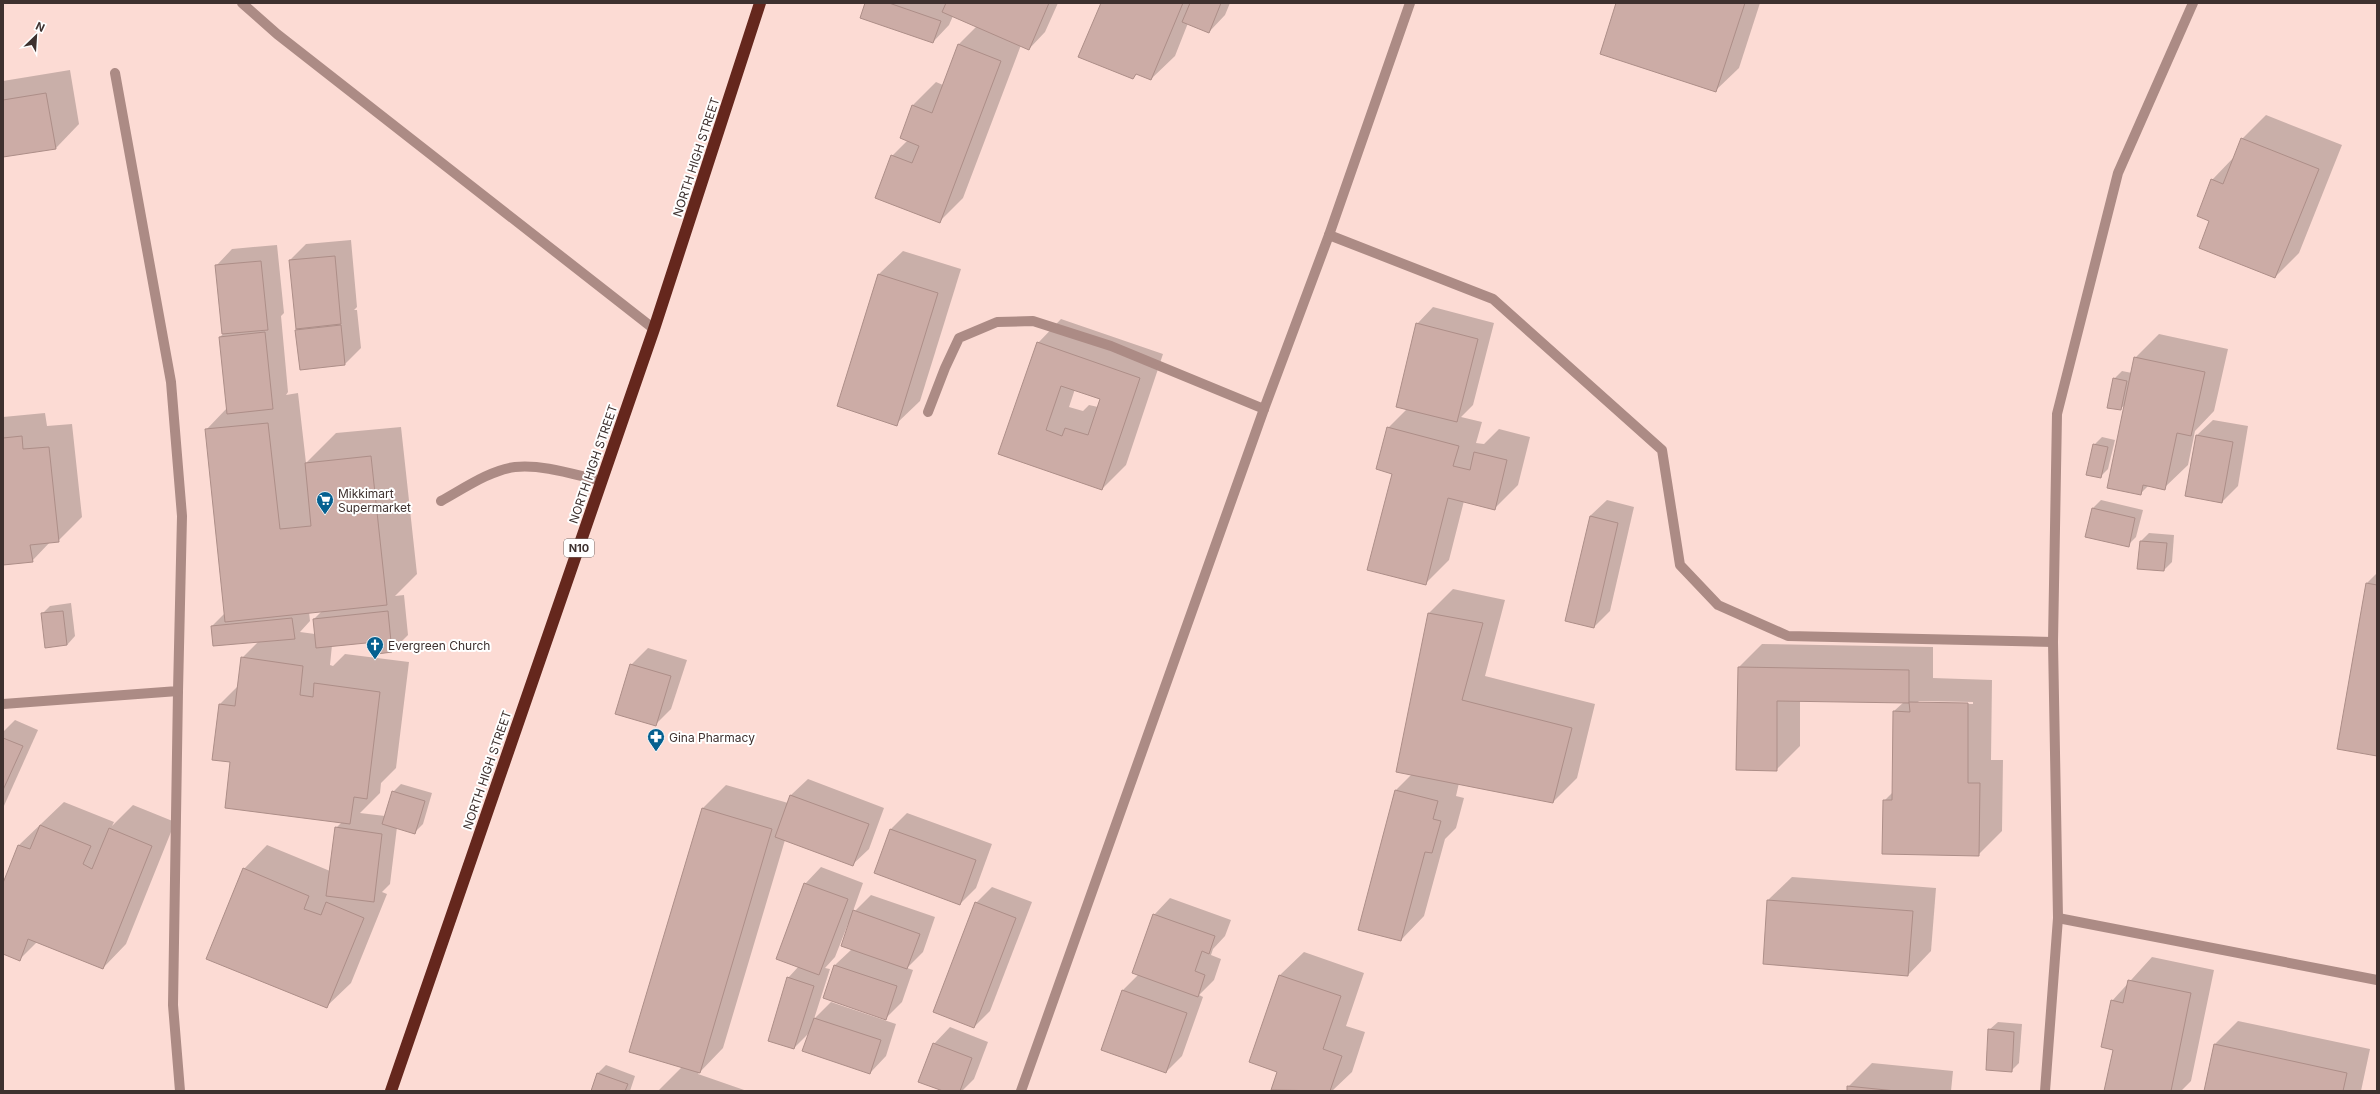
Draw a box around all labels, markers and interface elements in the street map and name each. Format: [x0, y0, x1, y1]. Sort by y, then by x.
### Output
north arrow [16, 16, 56, 56]
text: N [33, 19, 47, 35]
street label: NORTH HIGH STREET [670, 95, 722, 219]
street label: NORTH HIGH STREET [566, 402, 620, 525]
place label: Mikkimart Supermarket [338, 486, 411, 515]
supermarket icon: Mikkimart Supermarket [315, 490, 335, 515]
road number: N10 [564, 539, 594, 557]
church icon: Evergreen Church [365, 635, 385, 660]
place label: Evergreen Church [388, 638, 490, 653]
street label: NORTH HIGH STREET [460, 708, 514, 831]
pharmacy icon: Gina Pharmacy [646, 727, 666, 752]
place label: Gina Pharmacy [669, 730, 755, 745]

